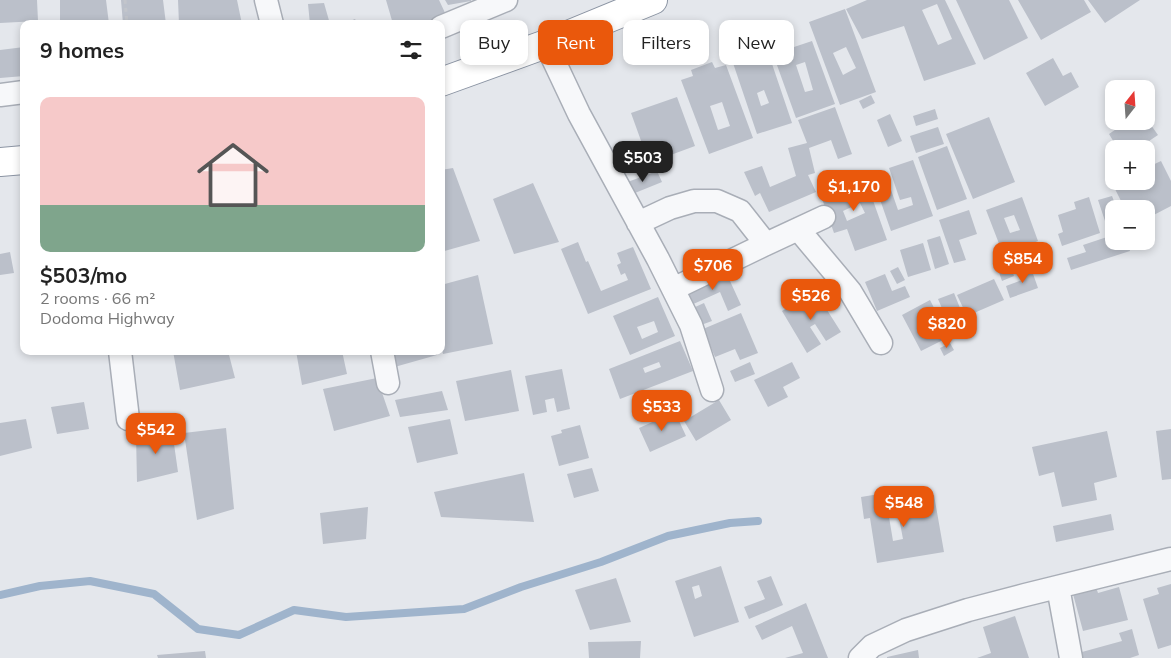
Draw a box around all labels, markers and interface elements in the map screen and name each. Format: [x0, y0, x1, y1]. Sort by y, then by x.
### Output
chip: Buy [460, 20, 528, 65]
chip: Rent [538, 20, 613, 65]
chip: Filters [623, 20, 709, 65]
chip: New [719, 20, 794, 65]
icon: filters [397, 36, 425, 64]
text: 9 homes [40, 37, 124, 63]
north arrow [1105, 80, 1155, 130]
map controls [1105, 80, 1155, 250]
icon: home [188, 130, 278, 220]
pin: $503 [613, 140, 673, 183]
button: + [1105, 140, 1155, 190]
text: $503 [624, 147, 662, 167]
pin: $1,170 [813, 170, 895, 212]
text: $1,170 [828, 176, 880, 196]
button: − [1105, 200, 1155, 250]
pin: $854 [993, 242, 1053, 284]
pin: $706 [683, 248, 743, 291]
text: $854 [1004, 248, 1042, 268]
text: $706 [694, 255, 732, 275]
text: $503/mo [40, 262, 127, 288]
pin: $526 [781, 278, 841, 321]
text: $526 [792, 285, 830, 305]
text: 2 rooms · 66 m² [40, 288, 155, 308]
pin: $820 [917, 306, 977, 349]
text: Dodoma Highway [40, 308, 174, 328]
text: $820 [928, 313, 966, 333]
pin: $533 [632, 390, 692, 432]
text: $533 [643, 396, 681, 416]
pin: $542 [126, 412, 186, 455]
text: $542 [137, 419, 175, 439]
pin: $548 [874, 486, 934, 528]
text: $548 [885, 492, 923, 512]

